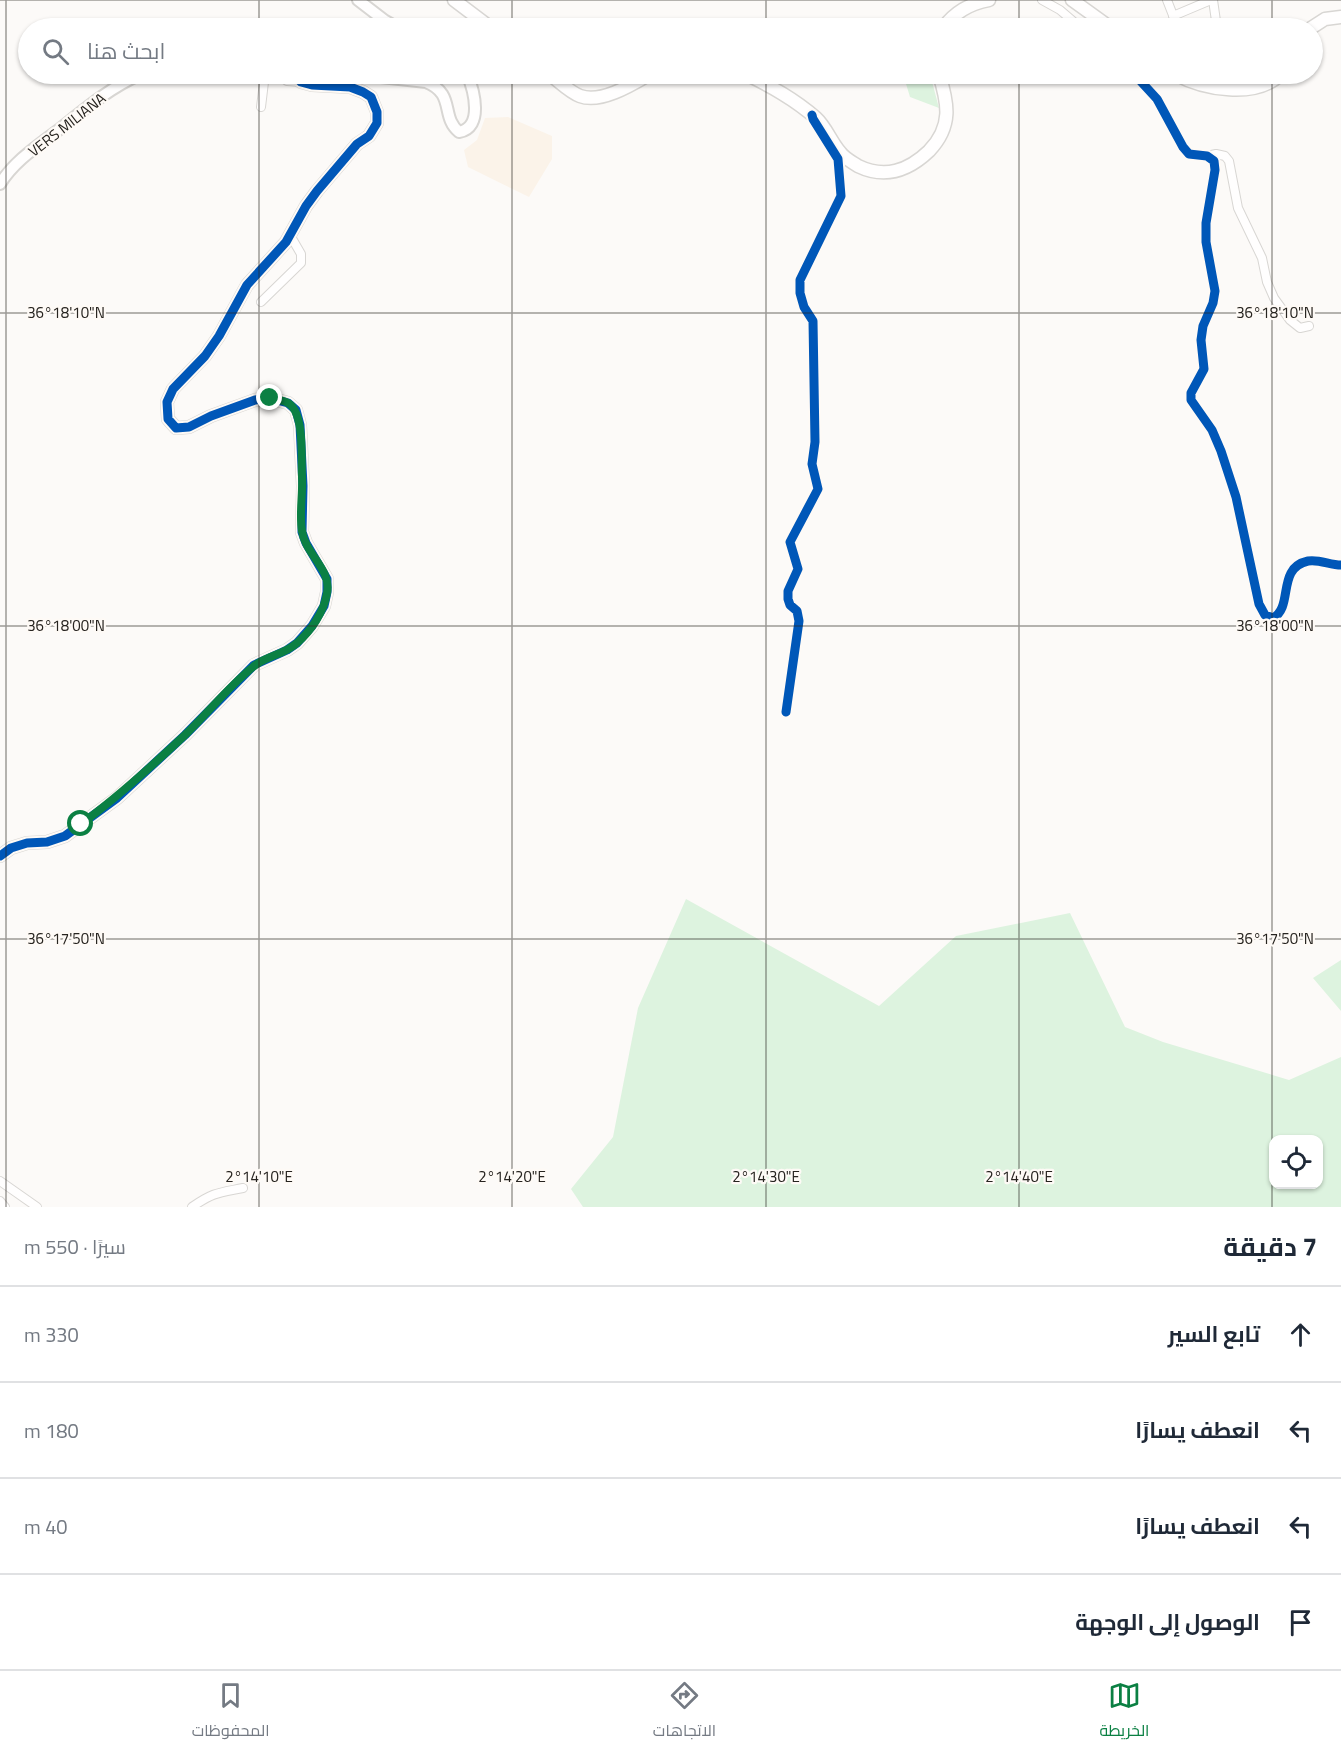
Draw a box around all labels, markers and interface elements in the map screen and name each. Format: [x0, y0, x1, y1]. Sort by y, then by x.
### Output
search box [18, 18, 1323, 84]
text: ابحث هنا [87, 30, 165, 72]
icon: search [39, 35, 72, 68]
street label: VERS MILIANA [21, 85, 112, 165]
text: 36°18'10"N [27, 298, 105, 327]
text: 36°18'10"N [1236, 298, 1314, 327]
route end [256, 384, 282, 410]
text: 36°18'00"N [27, 611, 105, 640]
text: 36°18'00"N [1236, 611, 1314, 640]
route start [67, 810, 93, 836]
text: 36°17'50"N [27, 924, 105, 953]
text: 36°17'50"N [1236, 924, 1314, 953]
map controls [1269, 1135, 1323, 1189]
button: locate [1269, 1135, 1323, 1189]
text: 2°14'10"E [225, 1162, 293, 1191]
text: 2°14'20"E [478, 1162, 546, 1191]
text: 2°14'30"E [732, 1162, 800, 1191]
text: 2°14'40"E [985, 1162, 1053, 1191]
text: 7 دقيقة [1223, 1222, 1317, 1271]
text: سيرًا · 550 m [24, 1228, 126, 1265]
text: تابع السير [1168, 1313, 1260, 1355]
text: 330 m [24, 1316, 79, 1353]
icon: ahead [1284, 1318, 1317, 1351]
text: انعطف يسارًا [1135, 1409, 1260, 1451]
text: 180 m [24, 1412, 79, 1449]
icon: left [1284, 1414, 1317, 1447]
text: انعطف يسارًا [1135, 1505, 1260, 1547]
text: 40 m [24, 1508, 68, 1545]
icon: left [1284, 1510, 1317, 1543]
text: الوصول إلى الوجهة [1075, 1601, 1260, 1643]
icon: arrive [1284, 1606, 1317, 1639]
tab: المحفوظات [192, 1679, 270, 1745]
tab: الاتجاهات [653, 1679, 716, 1745]
tab: الخريطة [1099, 1679, 1149, 1745]

